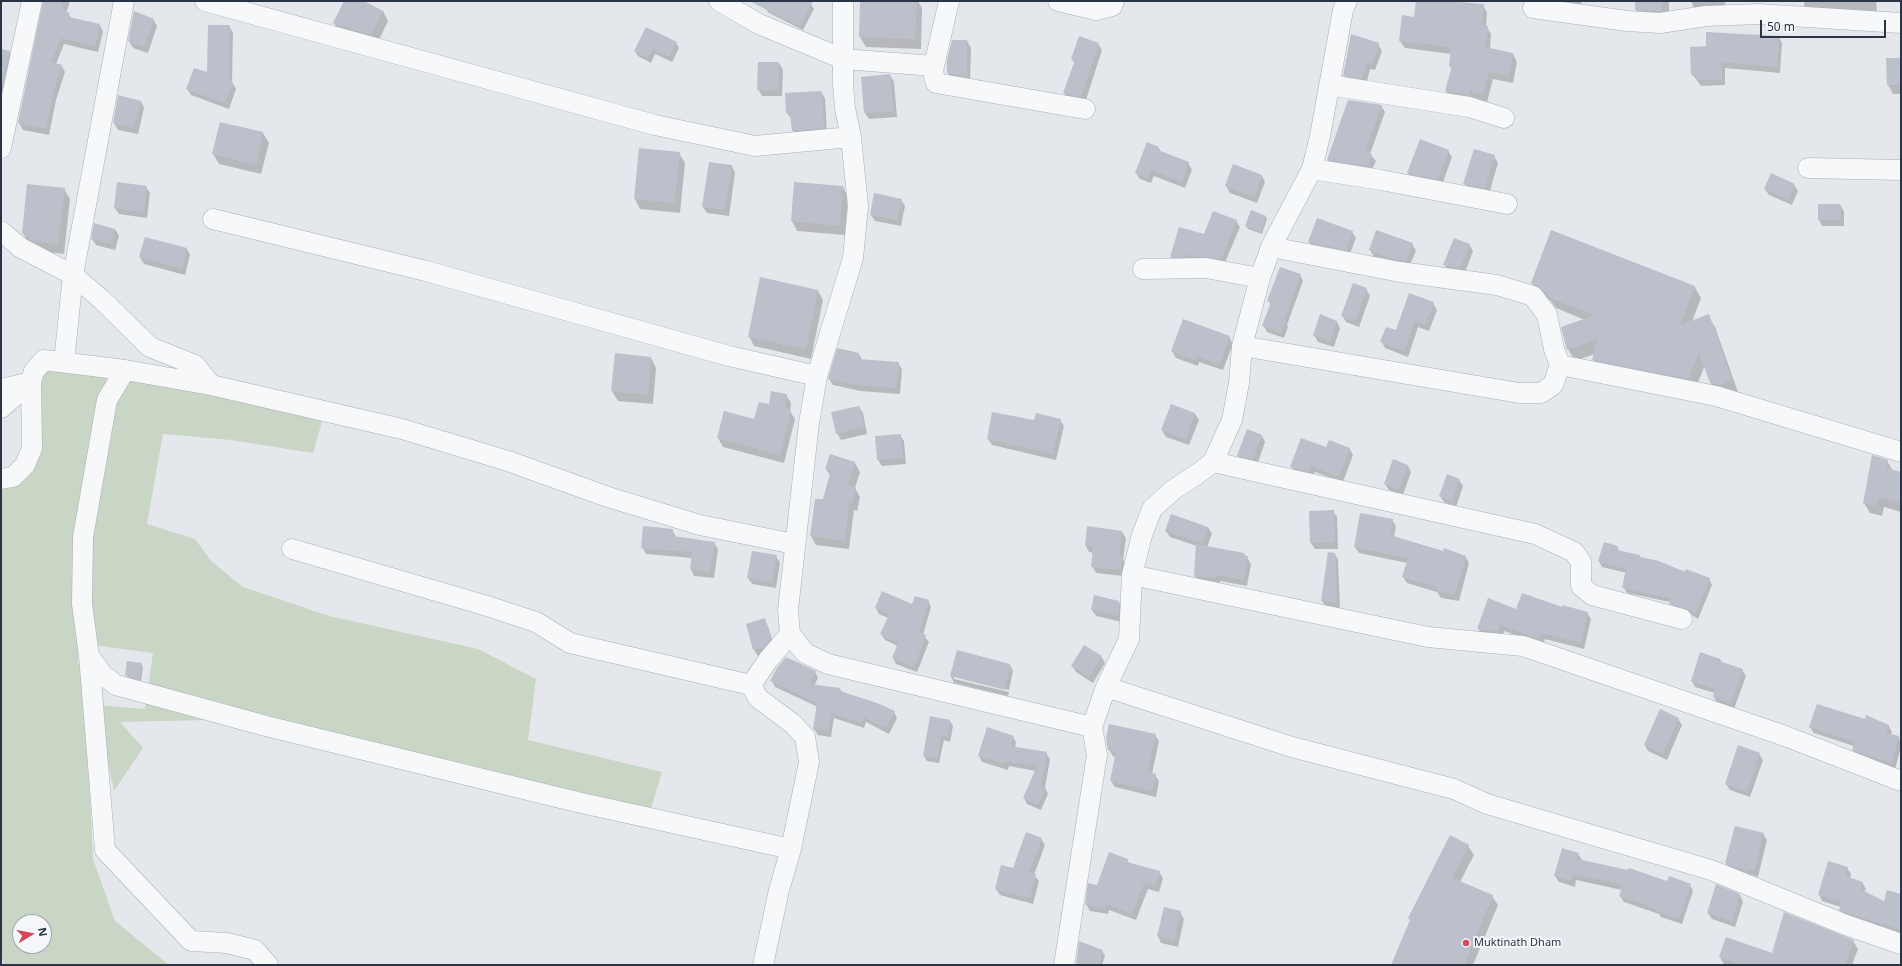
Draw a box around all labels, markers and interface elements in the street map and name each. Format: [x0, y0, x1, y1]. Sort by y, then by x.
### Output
scale bar [1762, 12, 1888, 38]
text: 50 m [1767, 18, 1795, 35]
north arrow [12, 914, 52, 954]
text: N [35, 926, 51, 938]
place label: Muktinath Dham [1474, 936, 1561, 950]
marker: Muktinath Dham [1461, 938, 1471, 948]

